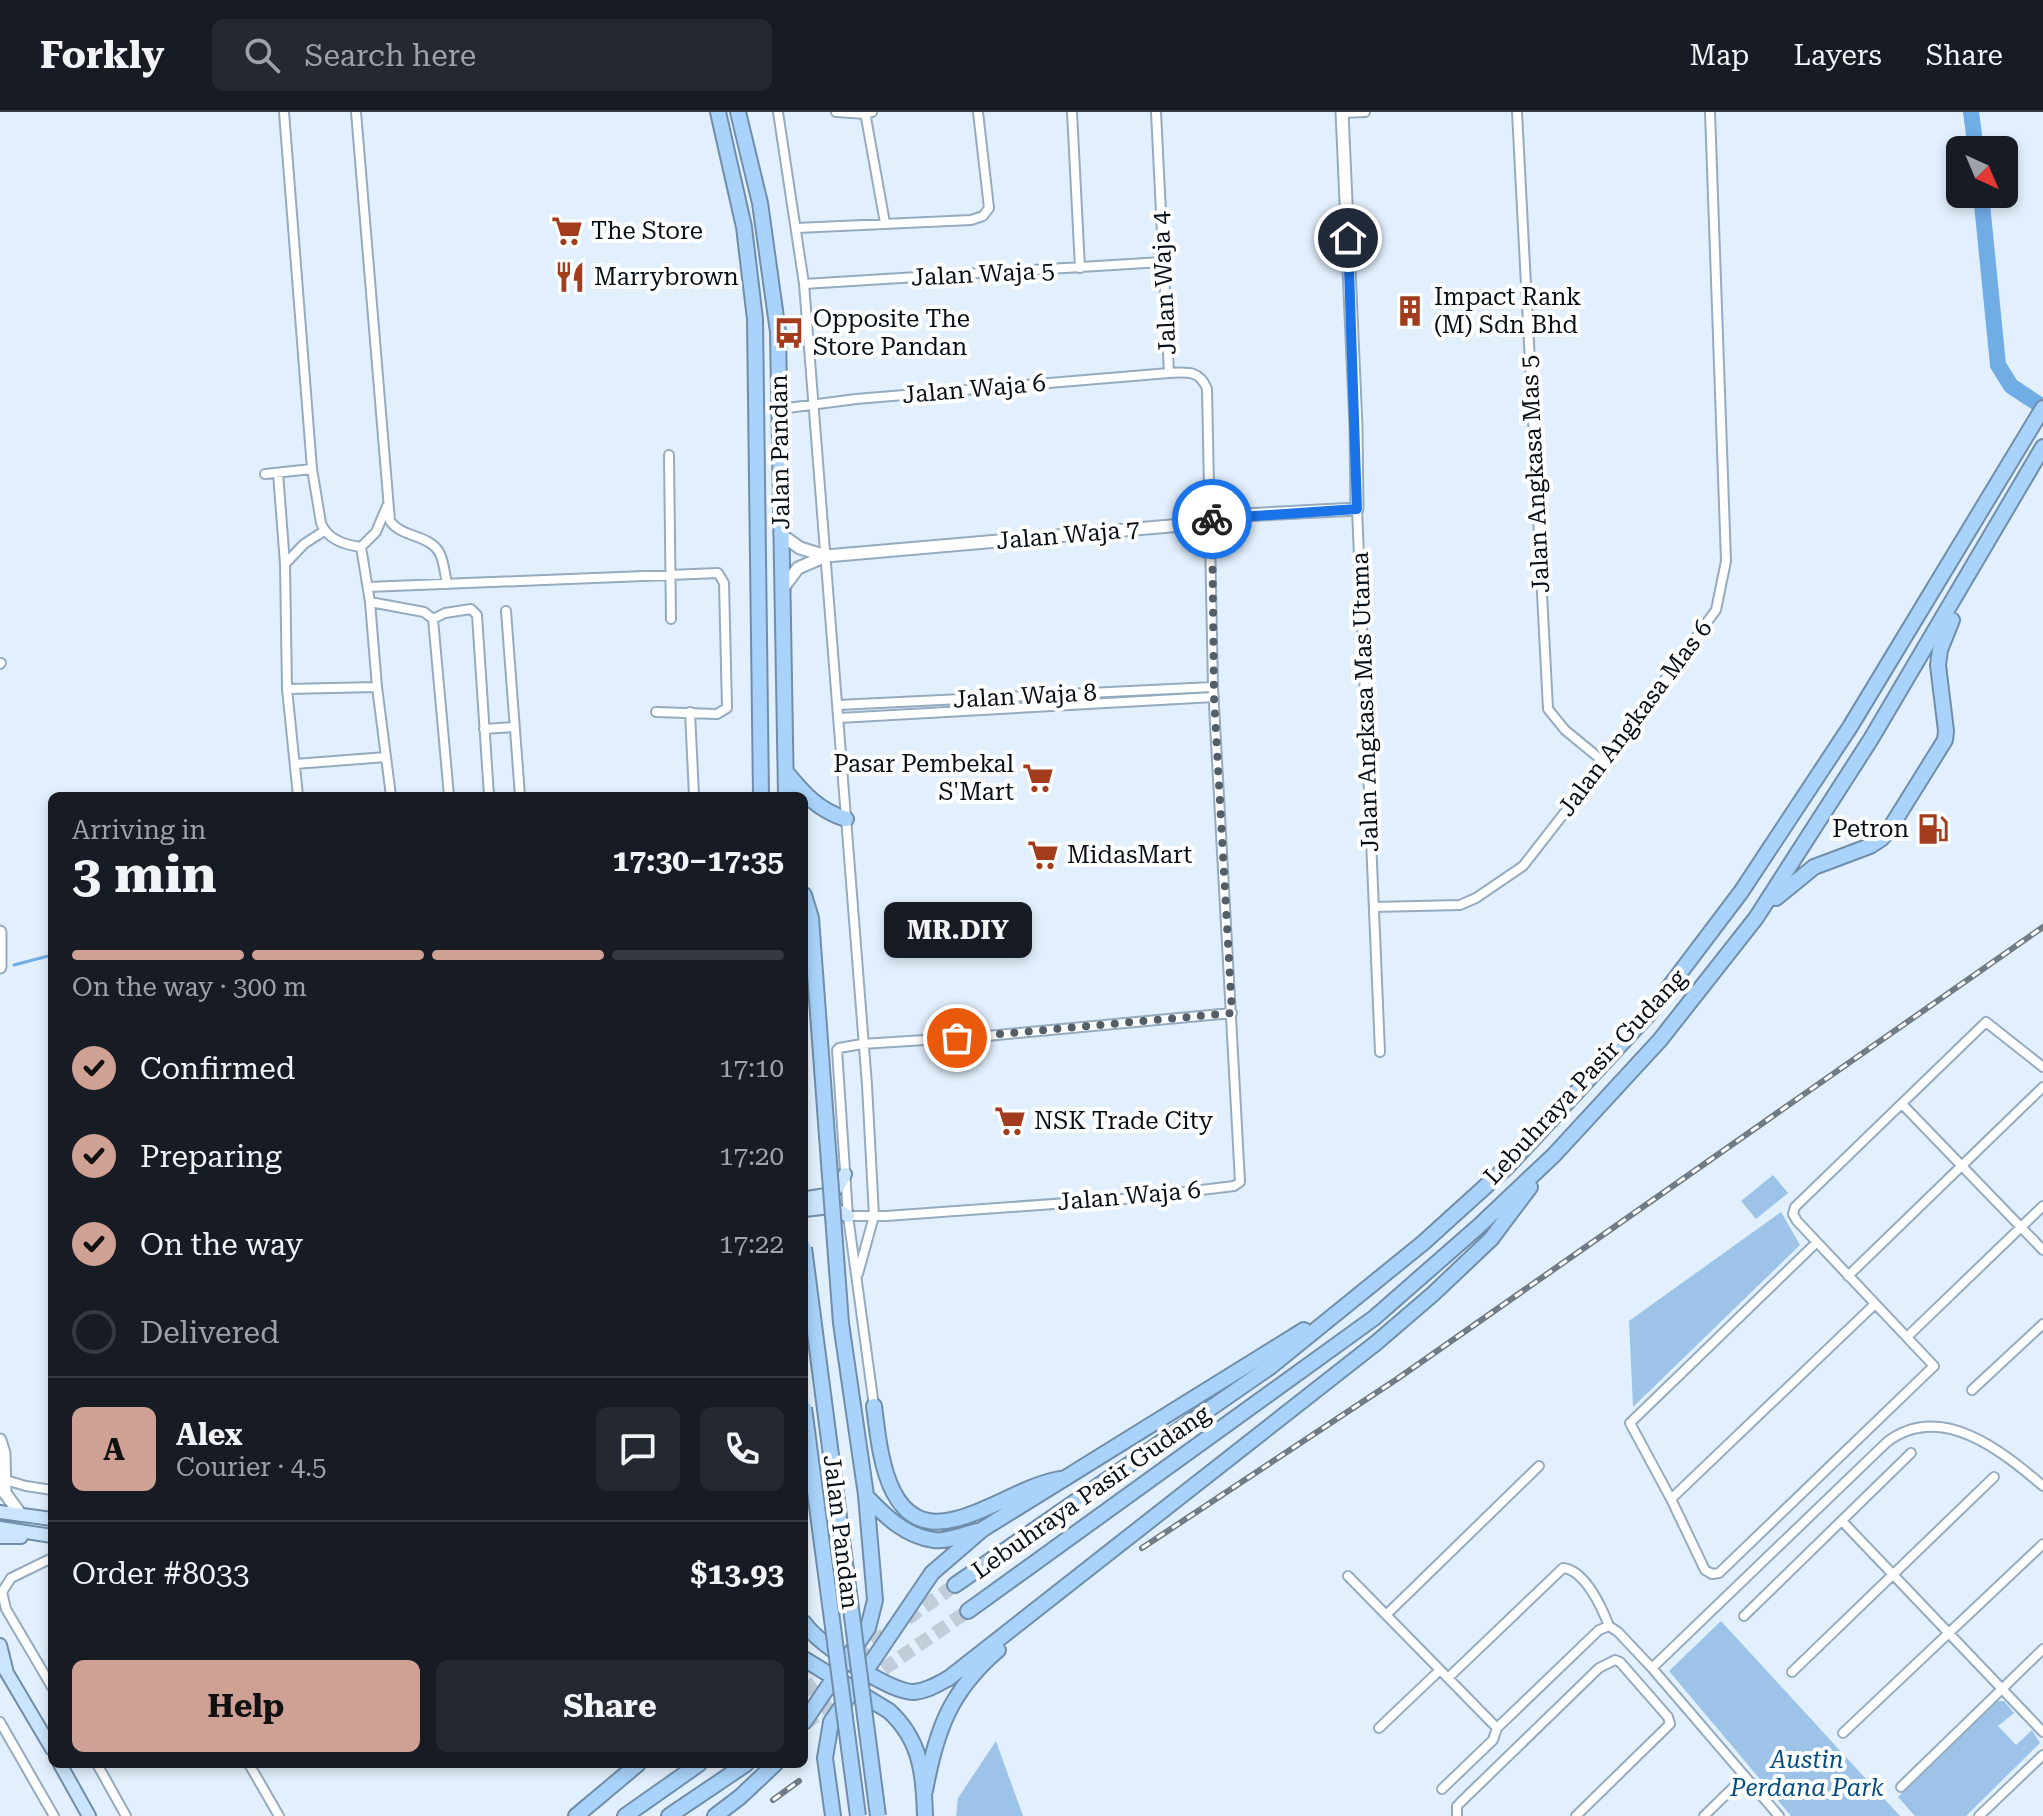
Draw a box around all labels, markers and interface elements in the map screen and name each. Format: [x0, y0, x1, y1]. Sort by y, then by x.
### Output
search box [212, 19, 772, 91]
text: Forkly [40, 33, 164, 77]
icon: search [240, 33, 284, 77]
text: Search here [304, 38, 476, 73]
text: Map [1690, 39, 1749, 72]
text: Layers [1793, 39, 1882, 72]
text: Share [1926, 39, 2003, 72]
north arrow [1946, 136, 2018, 208]
map controls [1946, 136, 2018, 208]
pin [1314, 204, 1382, 272]
street label: Jalan Waja 4 [1146, 210, 1182, 356]
supermarket icon: The Store [550, 214, 584, 248]
icon: home [1326, 216, 1370, 260]
place label: The Store [591, 217, 703, 245]
street label: Jalan Waja 5 [910, 256, 1056, 292]
restaurant icon: Marrybrown [553, 260, 587, 294]
place label: Marrybrown [594, 263, 739, 291]
place label: Impact Rank (M) Sdn Bhd [1434, 283, 1581, 339]
building icon: Impact Rank (M) Sdn Bhd [1393, 294, 1427, 328]
place label: Opposite The Store Pandan [813, 305, 970, 361]
bus stop icon: Opposite The Store Pandan [772, 316, 806, 350]
street label: Jalan Angkasa Mas 5 [1515, 354, 1555, 594]
street label: Jalan Waja 6 [901, 369, 1047, 409]
street label: Jalan Pandan [765, 374, 795, 530]
courier [1172, 479, 1252, 559]
icon: bike [1190, 497, 1234, 541]
street label: Jalan Waja 7 [995, 515, 1141, 555]
street label: Jalan Angkasa Mas Utama [1346, 551, 1384, 853]
street label: Jalan Angkasa Mas 6 [1552, 614, 1718, 822]
street label: Jalan Waja 8 [952, 678, 1098, 714]
place label: Pasar Pembekal S'Mart [833, 750, 1014, 806]
supermarket icon: Pasar Pembekal S'Mart [1021, 761, 1055, 795]
fuel station icon: Petron [1916, 812, 1950, 846]
text: Arriving in [72, 815, 206, 845]
place label: Petron [1832, 815, 1909, 843]
supermarket icon: MidasMart [1026, 838, 1060, 872]
place label: MidasMart [1067, 841, 1192, 869]
text: 17:30–17:35 [612, 843, 784, 878]
text: 3 min [72, 844, 217, 905]
callout: MR.DIY [883, 902, 1031, 958]
text: MR.DIY [907, 915, 1009, 945]
street label: Lebuhraya Pasir Gudang [1478, 964, 1692, 1190]
text: On the way · 300 m [72, 972, 307, 1002]
pin [923, 1004, 991, 1072]
icon: bag [935, 1016, 979, 1060]
icon: check [72, 1046, 116, 1090]
text: Confirmed [140, 1051, 295, 1086]
text: 17:10 [719, 1053, 784, 1083]
supermarket icon: NSK Trade City [993, 1104, 1027, 1138]
place label: NSK Trade City [1034, 1107, 1214, 1135]
icon: check [72, 1134, 116, 1178]
text: Preparing [140, 1139, 282, 1174]
text: 17:20 [719, 1141, 784, 1171]
street label: Jalan Waja 6 [1056, 1176, 1202, 1216]
icon: check [72, 1222, 116, 1266]
text: On the way [140, 1227, 303, 1262]
text: 17:22 [719, 1229, 784, 1259]
text: Delivered [140, 1315, 279, 1350]
street label: Lebuhraya Pasir Gudang [967, 1399, 1215, 1585]
button: chat [596, 1407, 680, 1491]
button: phone [700, 1407, 784, 1491]
text: Alex [176, 1417, 243, 1452]
text: A [103, 1432, 125, 1467]
text: Courier · 4.5 [176, 1452, 326, 1482]
street label: Jalan Pandan [818, 1453, 864, 1611]
text: Order #8033 [72, 1556, 250, 1591]
text: $13.93 [691, 1556, 784, 1591]
button: Help [72, 1660, 420, 1752]
button: Share [436, 1660, 784, 1752]
park label: Austin Perdana Park [1729, 1746, 1884, 1802]

